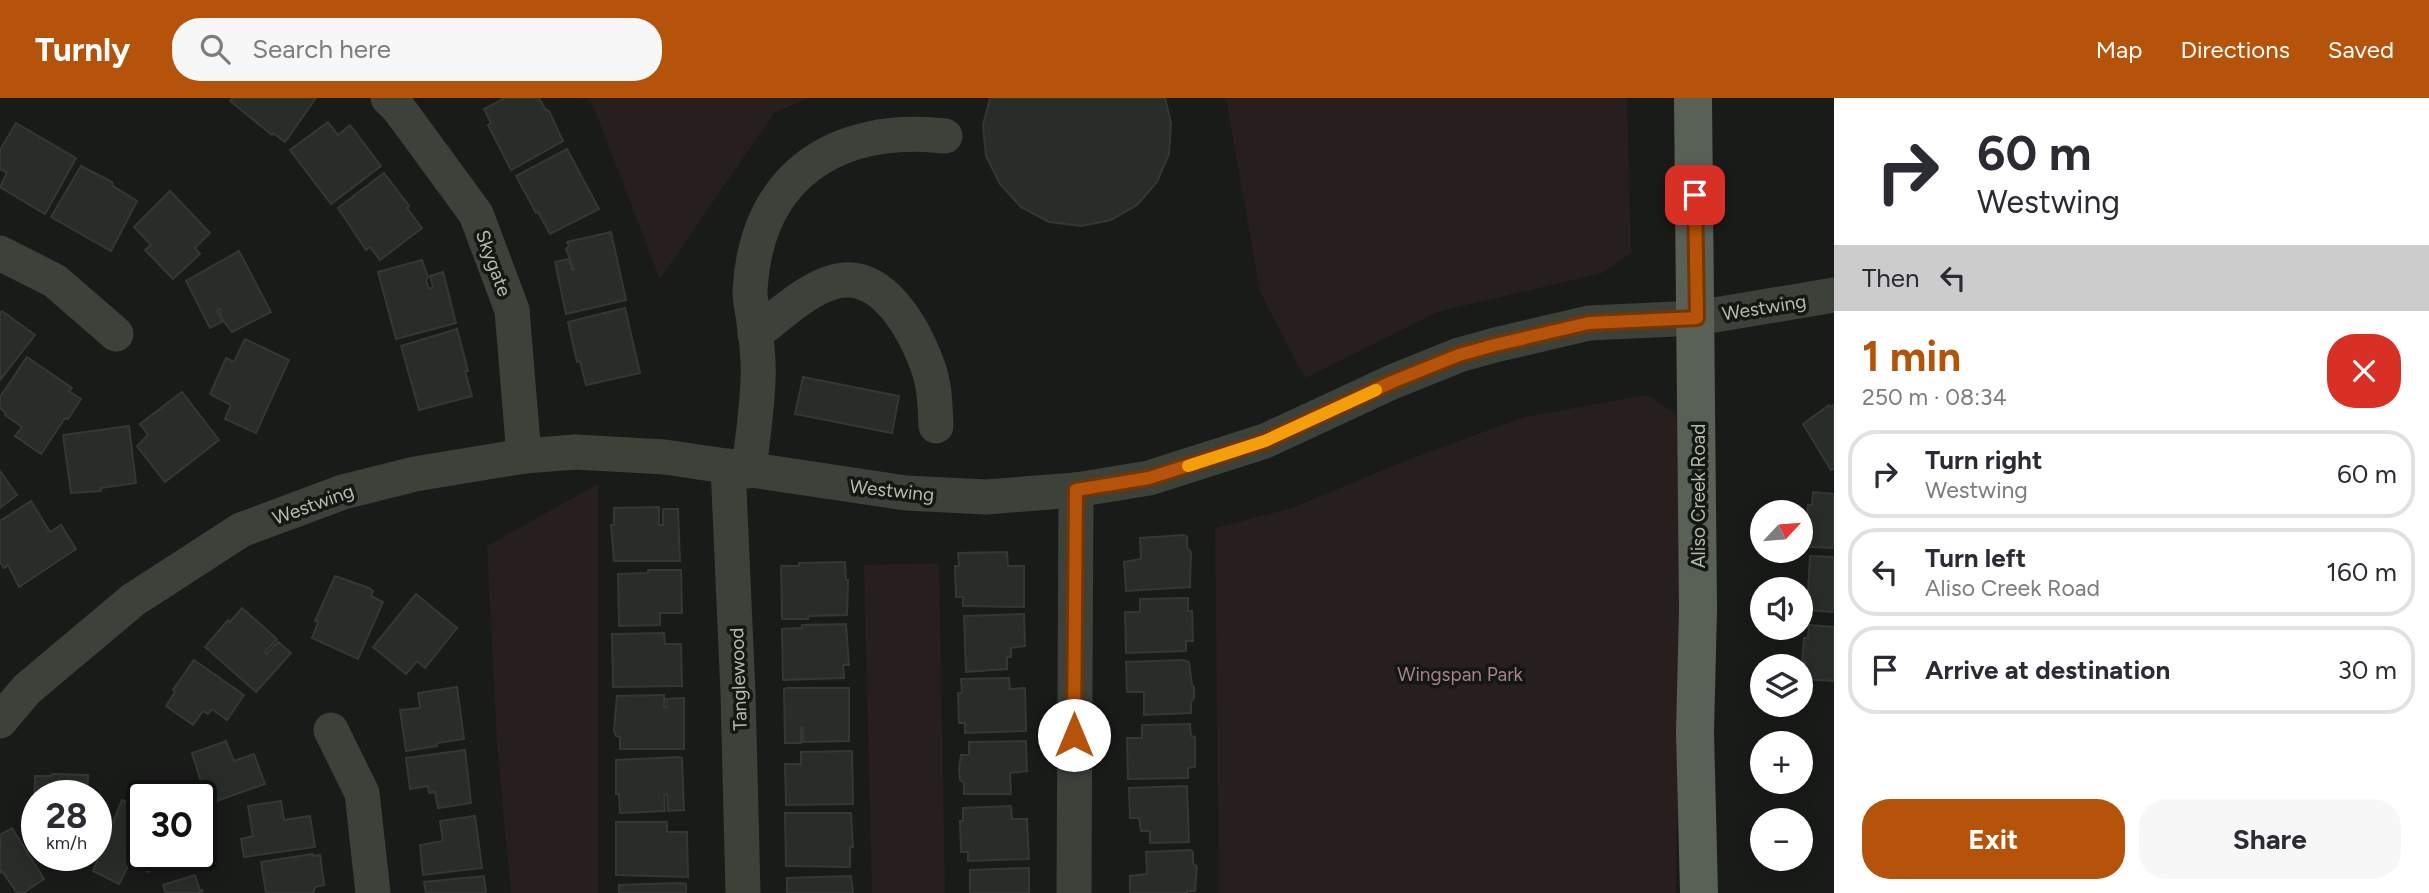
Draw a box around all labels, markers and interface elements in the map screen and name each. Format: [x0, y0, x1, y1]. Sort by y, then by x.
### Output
search box [172, 18, 662, 81]
text: Turnly [35, 30, 130, 69]
icon: search [196, 30, 234, 68]
text: Search here [252, 33, 391, 65]
text: Map [2096, 35, 2142, 64]
text: Directions [2180, 35, 2290, 64]
text: Saved [2328, 35, 2394, 64]
text: 60 m [1977, 123, 2092, 182]
icon: right [1862, 126, 1953, 217]
pin [1665, 165, 1725, 225]
icon: arrive [1676, 176, 1714, 214]
text: Westwing [1977, 183, 2120, 221]
street label: Skygate [471, 227, 516, 300]
icon: left [1934, 259, 1972, 297]
text: Then [1862, 262, 1920, 294]
street label: Westwing [1720, 289, 1808, 325]
text: 1 min [1862, 331, 1961, 382]
button: close [2327, 334, 2401, 408]
text: 250 m · 08:34 [1862, 383, 2007, 411]
street label: Aliso Creek Road [1687, 424, 1710, 568]
text: Turn right [1925, 444, 2042, 476]
icon: right [1866, 455, 1904, 493]
text: 60 m [2337, 458, 2397, 490]
street label: Westwing [849, 475, 935, 506]
text: Westwing [1925, 476, 2028, 504]
street label: Westwing [269, 479, 357, 530]
north arrow [1750, 500, 1813, 564]
map controls [1750, 500, 1813, 871]
text: Turn left [1925, 542, 2026, 574]
icon: left [1866, 553, 1904, 591]
text: 160 m [2326, 556, 2397, 588]
text: Aliso Creek Road [1925, 574, 2100, 602]
button: sound [1750, 577, 1813, 640]
street label: Tanglewood [725, 627, 752, 731]
icon: arrive [1866, 651, 1904, 689]
button: layers [1750, 654, 1813, 717]
text: Arrive at destination [1925, 654, 2170, 686]
text: 30 m [2338, 654, 2397, 686]
park label: Wingspan Park [1397, 663, 1524, 686]
position arrow [1037, 698, 1111, 772]
button: + [1750, 731, 1813, 794]
speed limit sign: 30 [126, 780, 217, 871]
text: 28 [46, 795, 87, 837]
button: Exit [1862, 799, 2125, 879]
button: Share [2139, 799, 2401, 879]
button: − [1750, 808, 1813, 871]
text: km/h [46, 832, 87, 854]

